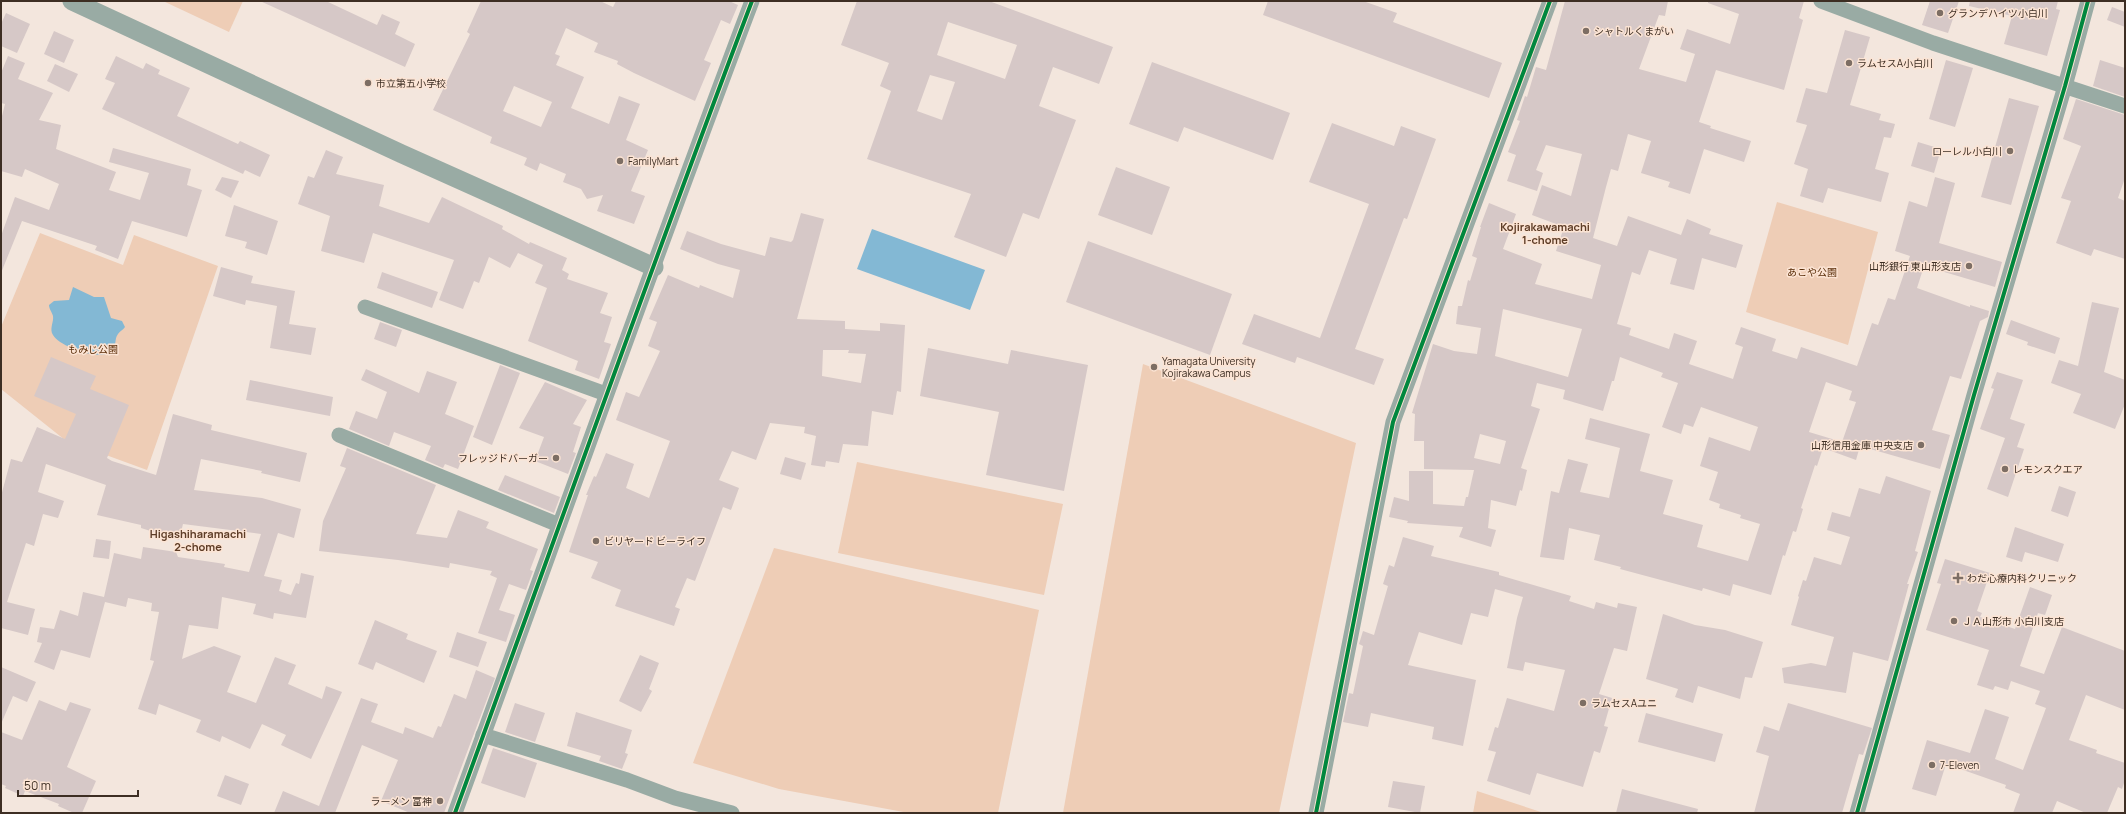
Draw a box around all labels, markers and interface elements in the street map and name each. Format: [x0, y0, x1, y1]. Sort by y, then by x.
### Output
place label: グランデハイツ小白川 [1948, 6, 2048, 20]
marker: グランデハイツ小白川 [1935, 8, 1945, 18]
place label: シャトルくまがい [1594, 24, 1674, 38]
marker: シャトルくまがい [1581, 26, 1591, 36]
place label: ラムセスA小白川 [1857, 56, 1933, 70]
marker: ラムセスA小白川 [1844, 58, 1854, 68]
place label: 市立第五小学校 [376, 76, 446, 90]
marker: 市立第五小学校 [363, 78, 373, 88]
place label: ローレル小白川 [1932, 144, 2002, 158]
marker: ローレル小白川 [2005, 146, 2015, 156]
place label: FamilyMart [628, 154, 678, 168]
marker: FamilyMart [615, 156, 625, 166]
district label: Kojirakawamachi 1-chome [1500, 219, 1590, 247]
place label: 山形銀行 東山形支店 [1869, 259, 1961, 273]
marker: 山形銀行 東山形支店 [1964, 261, 1974, 271]
park label: あこや公園 [1787, 265, 1837, 279]
park label: もみじ公園 [68, 342, 118, 356]
place label: Yamagata University Kojirakawa Campus [1162, 354, 1256, 380]
marker: Yamagata University Kojirakawa Campus [1149, 362, 1159, 372]
place label: 山形信用金庫 中央支店 [1811, 438, 1913, 452]
marker: 山形信用金庫 中央支店 [1916, 440, 1926, 450]
place label: フレッジドバーガー [458, 451, 548, 465]
marker: フレッジドバーガー [551, 453, 561, 463]
place label: レモンスクエア [2013, 462, 2083, 476]
marker: レモンスクエア [2000, 464, 2010, 474]
district label: Higashiharamachi 2-chome [150, 526, 246, 554]
place label: ビリヤード ビーライフ [604, 534, 706, 548]
marker: ビリヤード ビーライフ [591, 536, 601, 546]
place label: わだ心療内科クリニック [1967, 571, 2077, 585]
marker: わだ心療内科クリニック [1952, 572, 1964, 584]
place label: ＪＡ山形市 小白川支店 [1962, 614, 2064, 628]
marker: ＪＡ山形市 小白川支店 [1949, 616, 1959, 626]
place label: ラムセスAユニ [1591, 696, 1657, 710]
marker: ラムセスAユニ [1578, 698, 1588, 708]
place label: 7-Eleven [1940, 758, 1979, 772]
marker: 7-Eleven [1927, 760, 1937, 770]
scale bar [18, 772, 138, 798]
text: 50 m [24, 777, 51, 794]
place label: ラーメン 富神 [370, 794, 432, 808]
marker: ラーメン 富神 [435, 796, 445, 806]

